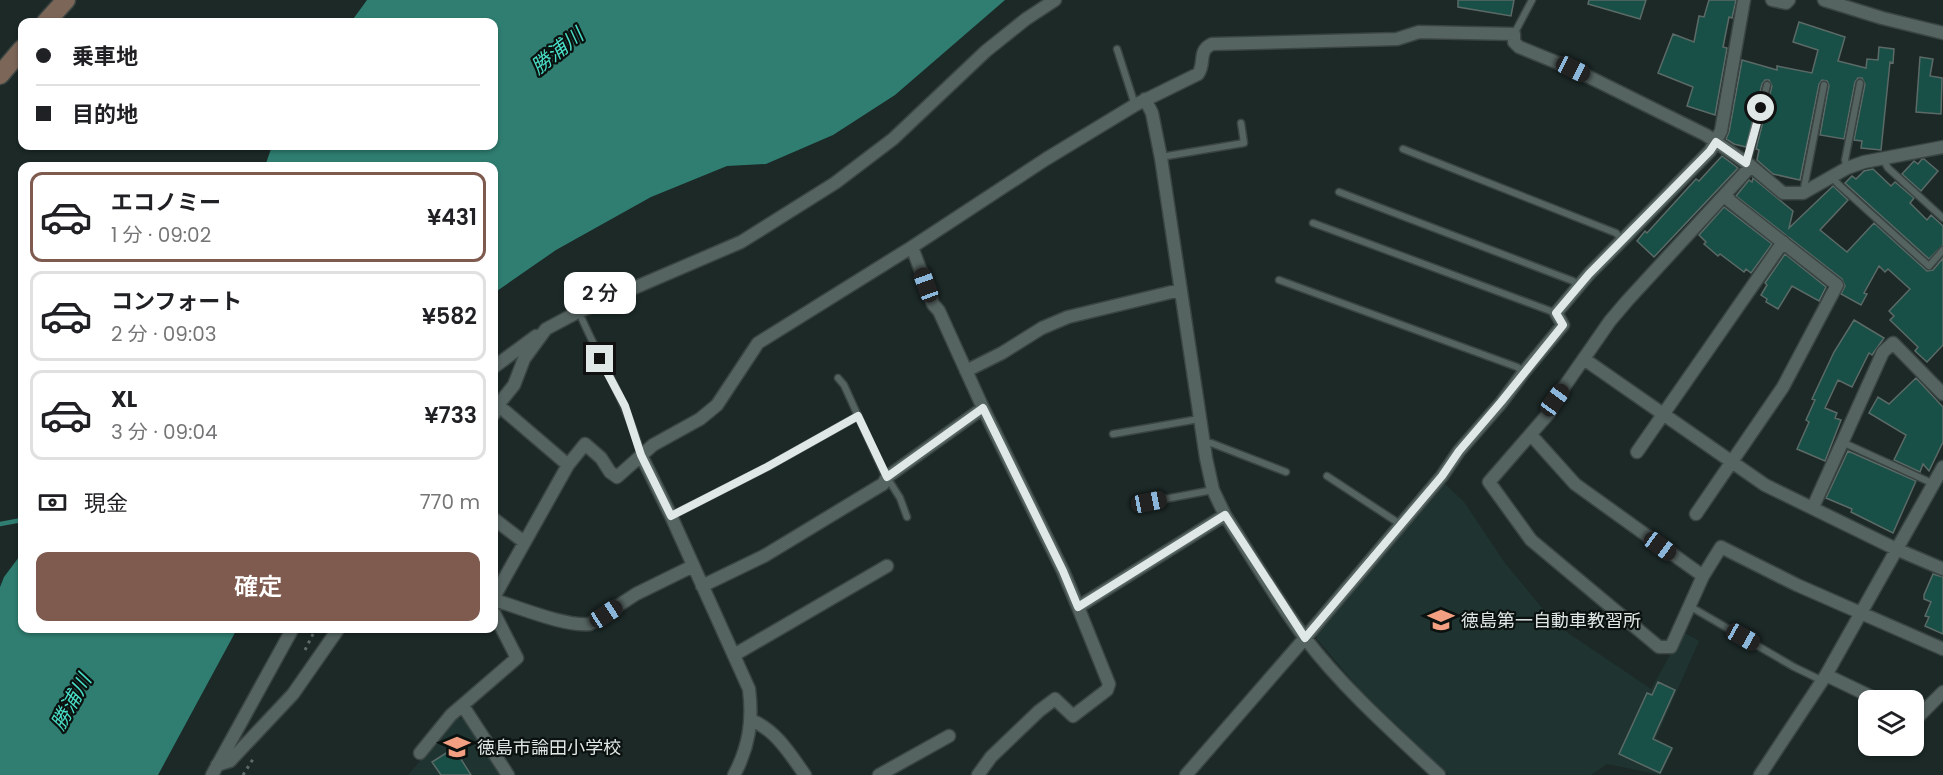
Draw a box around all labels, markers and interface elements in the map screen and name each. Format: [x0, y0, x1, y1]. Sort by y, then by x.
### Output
water label: 勝浦川 [525, 20, 591, 81]
text: 乗車地 [72, 41, 138, 72]
car [1553, 53, 1593, 85]
route start [1747, 94, 1774, 121]
text: 目的地 [72, 99, 138, 130]
text: エコノミー [111, 187, 221, 218]
icon: car [39, 190, 93, 244]
text: ¥431 [427, 202, 477, 233]
text: 1 分 · 09:02 [111, 221, 211, 249]
car [911, 265, 941, 305]
callout: 2 分 [564, 272, 636, 314]
text: 2 分 [582, 279, 618, 307]
text: コンフォート [111, 286, 242, 317]
icon: car [39, 289, 93, 343]
text: ¥582 [422, 301, 477, 332]
text: 2 分 · 09:03 [111, 320, 217, 348]
route end [586, 345, 613, 372]
car [1537, 380, 1573, 420]
text: XL [111, 384, 137, 415]
icon: car [39, 388, 93, 442]
text: ¥733 [425, 400, 477, 431]
text: 3 分 · 09:04 [111, 418, 218, 446]
icon: cash [36, 486, 69, 519]
text: 現金 [84, 488, 128, 519]
text: 770 m [420, 488, 480, 516]
car [1130, 490, 1168, 514]
car [1640, 528, 1680, 564]
button: 確定 [36, 552, 480, 621]
car [586, 597, 626, 631]
school or university icon: 徳島第一自動車教習所 [1426, 605, 1456, 635]
place label: 徳島第一自動車教習所 [1461, 608, 1641, 633]
car [1723, 620, 1763, 654]
water label: 勝浦川 [44, 667, 99, 735]
map controls [1858, 690, 1924, 756]
button: layers [1858, 690, 1924, 756]
school or university icon: 徳島市論田小学校 [442, 732, 472, 762]
place label: 徳島市論田小学校 [477, 735, 621, 760]

